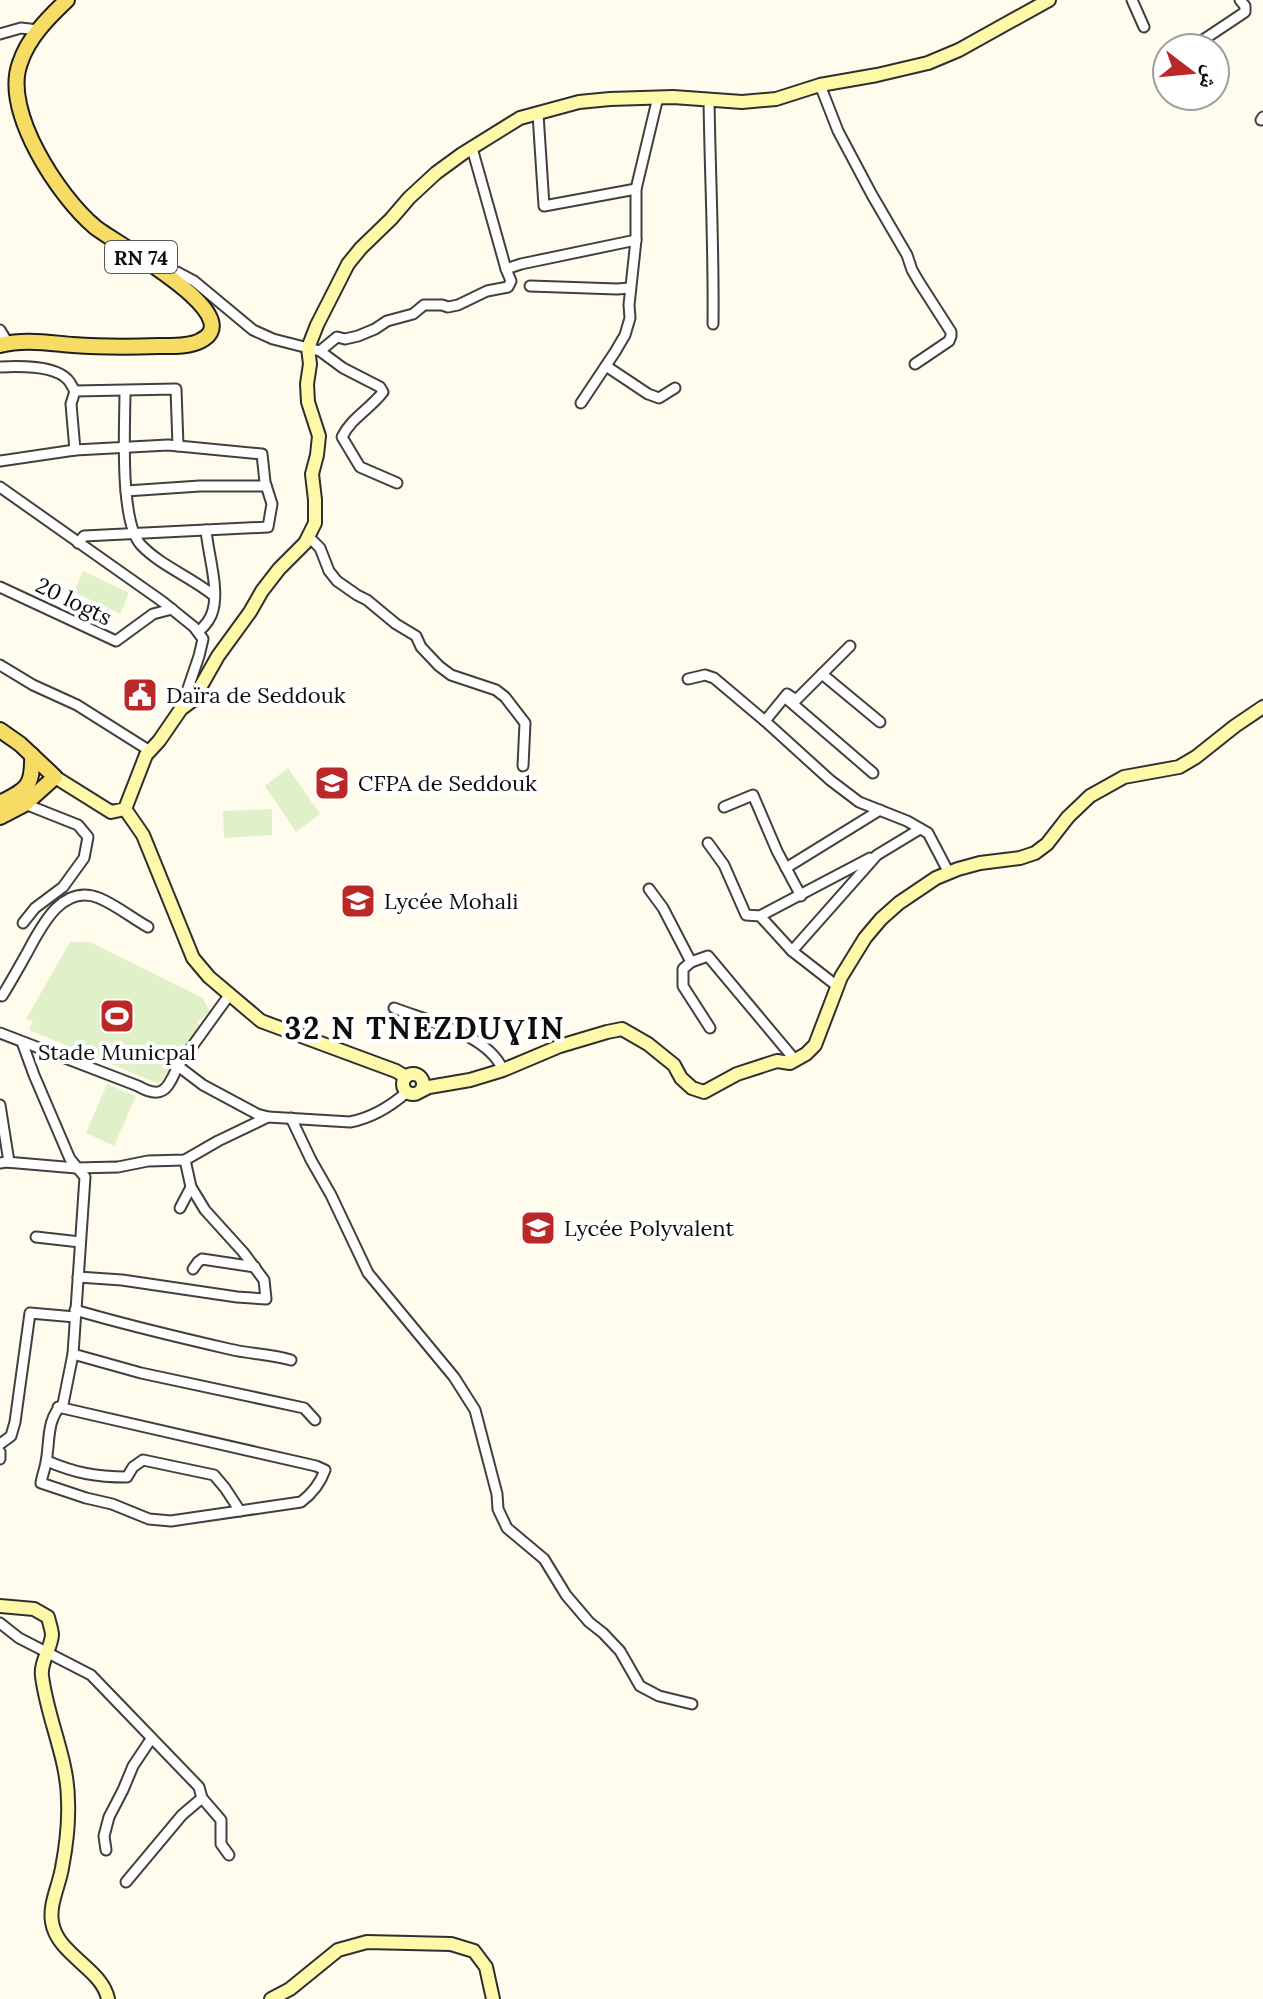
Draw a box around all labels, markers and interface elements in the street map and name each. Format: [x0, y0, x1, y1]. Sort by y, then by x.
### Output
north arrow [1151, 32, 1231, 112]
text: ش [1194, 62, 1227, 93]
road number: RN 74 [105, 241, 177, 273]
street label: 20 logts [31, 571, 117, 631]
public building icon: Daïra de Seddouk [121, 676, 159, 714]
place label: Daïra de Seddouk [166, 681, 346, 709]
school or university icon: CFPA de Seddouk [313, 764, 351, 802]
place label: CFPA de Seddouk [358, 769, 537, 797]
school or university icon: Lycée Mohali [339, 882, 377, 920]
place label: Lycée Mohali [384, 887, 518, 915]
sports icon: Stade Municpal [98, 997, 136, 1035]
district label: 32 N TNEZDUƔIN [284, 1009, 566, 1047]
place label: Stade Municpal [38, 1038, 196, 1066]
school or university icon: Lycée Polyvalent [519, 1209, 557, 1247]
place label: Lycée Polyvalent [564, 1214, 734, 1242]

